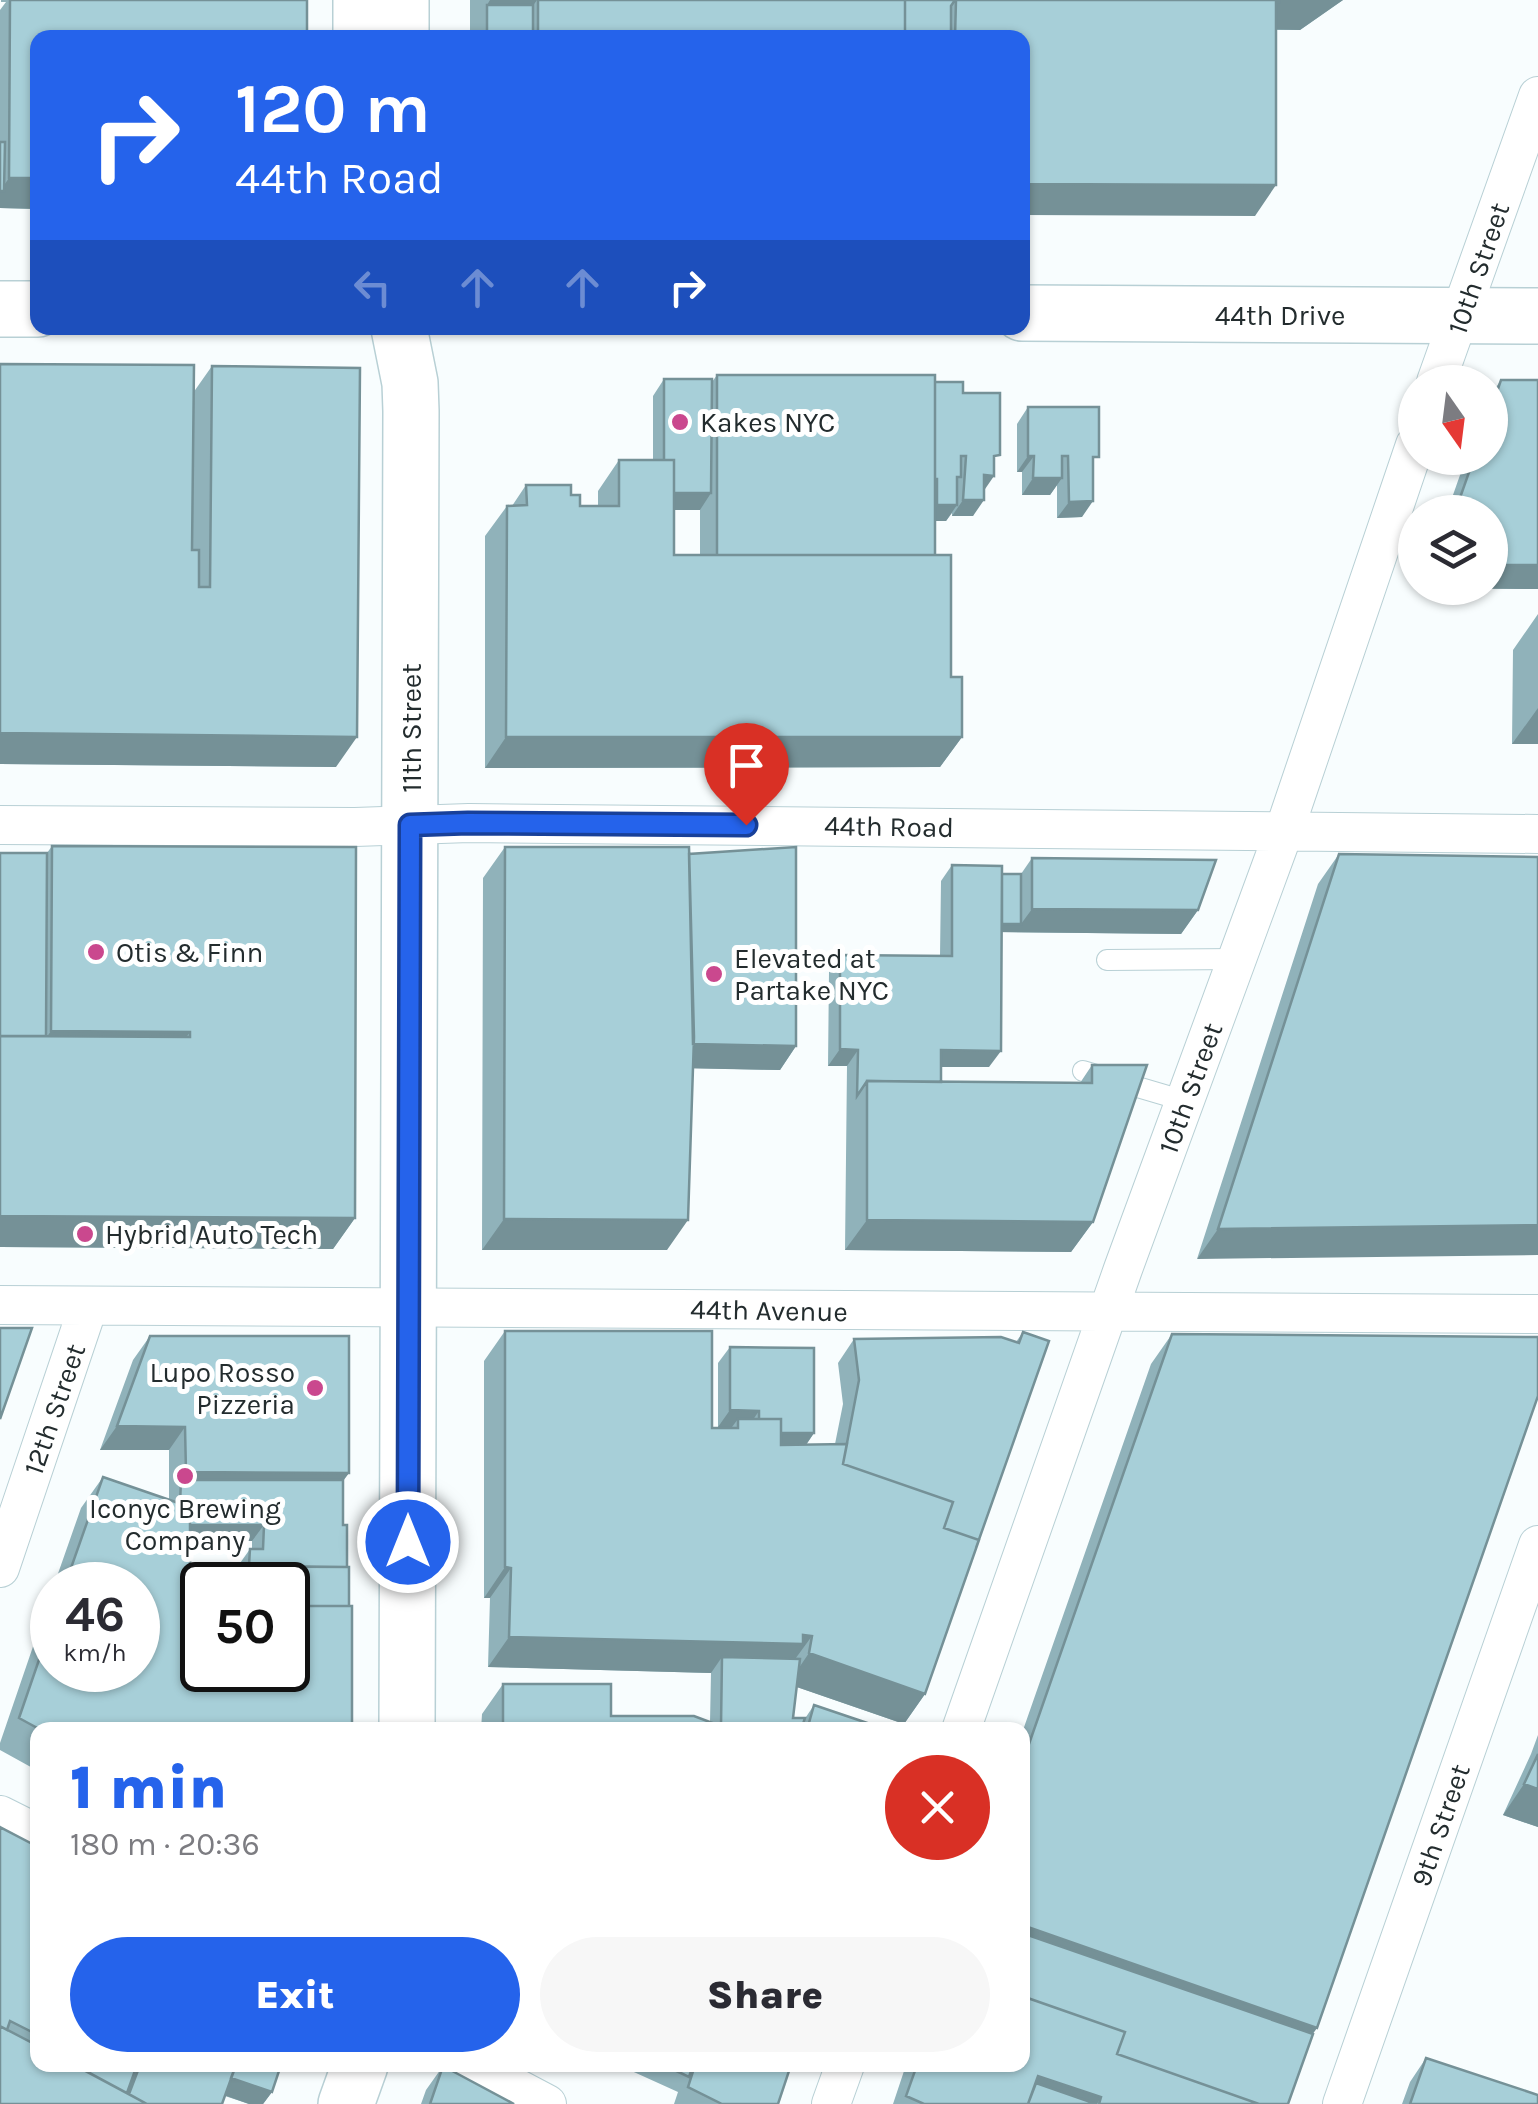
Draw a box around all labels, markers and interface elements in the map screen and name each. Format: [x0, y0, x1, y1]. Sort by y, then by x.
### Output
text: 120 m [235, 68, 431, 150]
icon: right [70, 70, 200, 200]
text: 44th Road [235, 152, 444, 204]
street label: 10th Street [1441, 198, 1516, 338]
icon: left [345, 260, 400, 315]
icon: ahead [450, 260, 505, 315]
icon: ahead [555, 260, 610, 315]
icon: right [660, 260, 715, 315]
street label: 44th Drive [1215, 299, 1345, 332]
north arrow [1398, 365, 1508, 475]
map controls [1398, 365, 1508, 605]
place label: Kakes NYC [700, 406, 835, 439]
marker: Kakes NYC [669, 411, 691, 433]
button: layers [1398, 495, 1508, 605]
street label: 11th Street [395, 663, 428, 793]
pin [704, 723, 789, 826]
icon: arrive [719, 738, 774, 793]
street label: 44th Road [824, 809, 954, 844]
place label: Otis & Finn [116, 936, 263, 969]
marker: Otis & Finn [85, 941, 107, 963]
place label: Elevated at Partake NYC [734, 942, 889, 1007]
marker: Elevated at Partake NYC [703, 963, 725, 985]
street label: 10th Street [1152, 1018, 1229, 1158]
place label: Hybrid Auto Tech [105, 1218, 318, 1251]
marker: Hybrid Auto Tech [74, 1223, 96, 1245]
street label: 44th Avenue [690, 1293, 848, 1328]
street label: 12th Street [17, 1339, 92, 1479]
place label: Lupo Rosso Pizzeria [149, 1356, 295, 1421]
marker: Lupo Rosso Pizzeria [304, 1377, 326, 1399]
marker: Iconyc Brewing Company [174, 1465, 196, 1487]
position arrow [356, 1490, 460, 1594]
place label: Iconyc Brewing Company [89, 1492, 281, 1557]
speed limit sign: 50 [180, 1562, 310, 1692]
text: 46 [65, 1585, 125, 1644]
text: km/h [63, 1638, 127, 1667]
text: 1 min [70, 1753, 227, 1823]
button: close [885, 1755, 990, 1860]
street label: 9th Street [1404, 1760, 1477, 1891]
text: 180 m · 20:36 [70, 1826, 260, 1863]
button: Exit [70, 1937, 520, 2052]
button: Share [540, 1937, 990, 2052]

